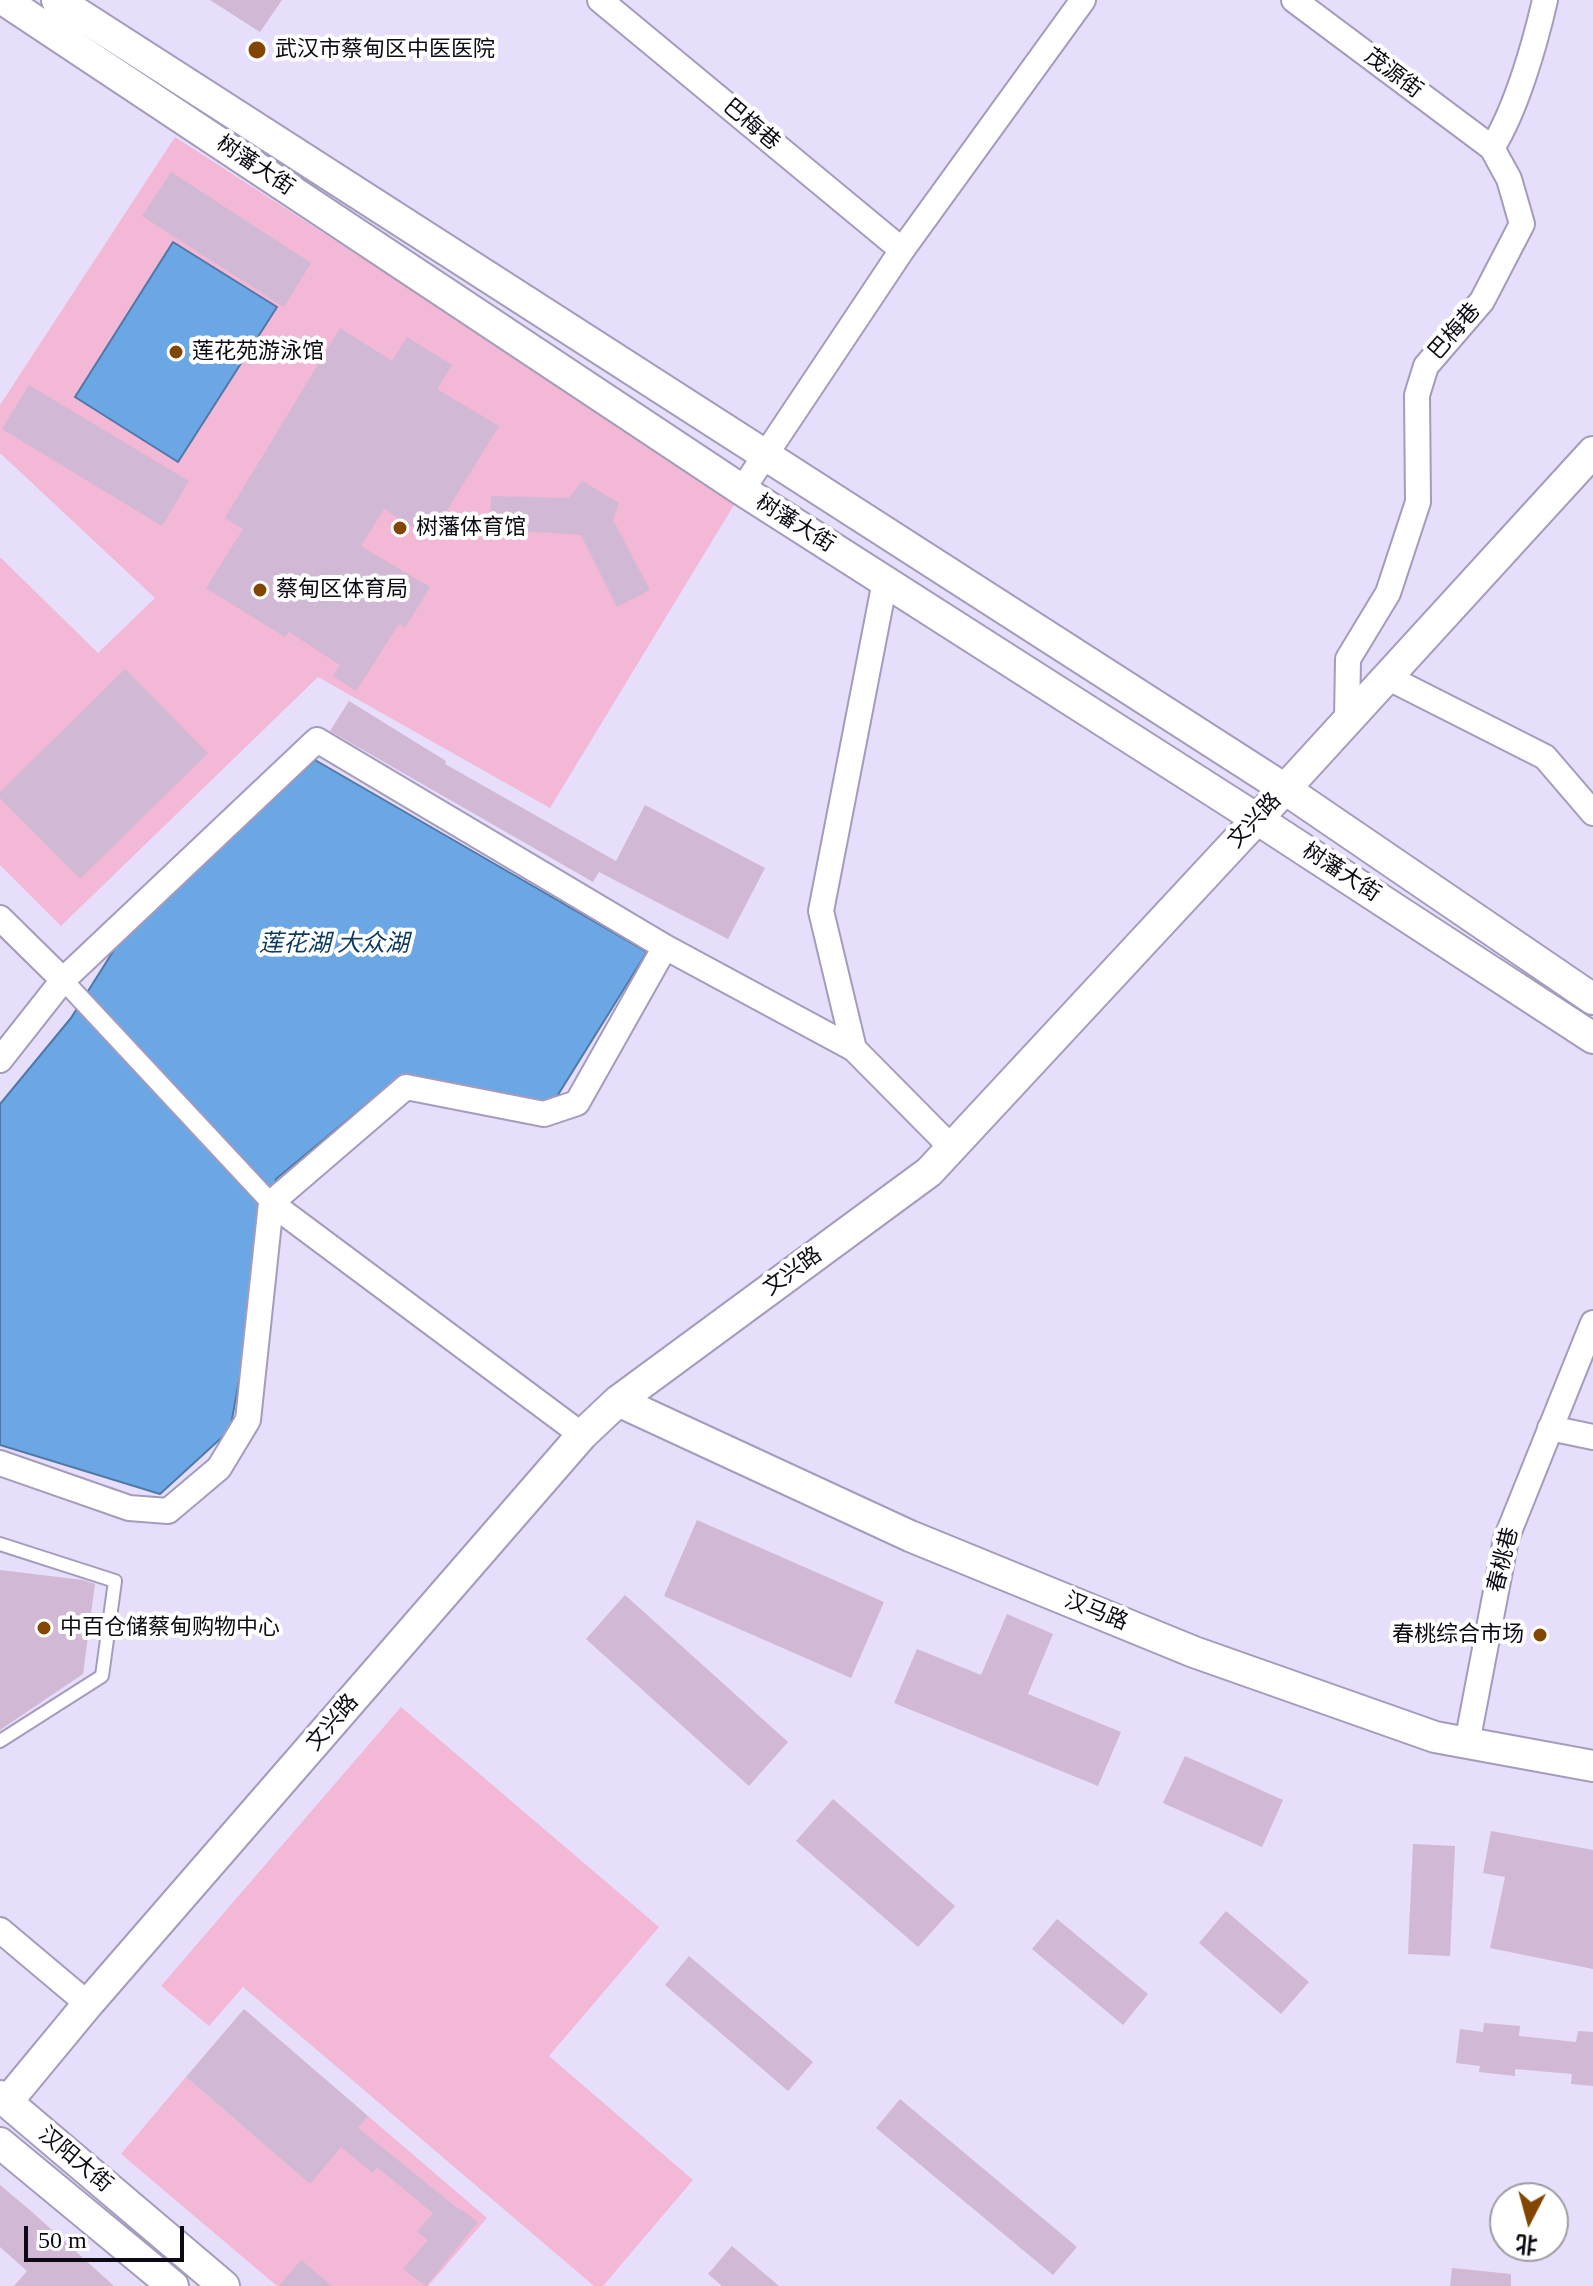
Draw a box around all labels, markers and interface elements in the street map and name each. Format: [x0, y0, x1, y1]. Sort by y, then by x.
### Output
place label: 武汉市蔡甸区中医医院 [275, 37, 495, 63]
marker: 武汉市蔡甸区中医医院 [246, 39, 268, 61]
street label: 茂源街 [1359, 44, 1427, 104]
street label: 巴梅巷 [717, 94, 785, 156]
street label: 树藩大街 [211, 130, 299, 202]
street label: 巴梅巷 [1423, 298, 1487, 366]
place label: 莲花苑游泳馆 [192, 339, 324, 365]
marker: 莲花苑游泳馆 [167, 343, 185, 361]
street label: 树藩大街 [751, 489, 839, 559]
place label: 树藩体育馆 [416, 515, 526, 541]
marker: 树藩体育馆 [391, 519, 409, 537]
place label: 蔡甸区体育局 [276, 577, 408, 603]
marker: 蔡甸区体育局 [251, 581, 269, 599]
street label: 文兴路 [1223, 788, 1287, 854]
street label: 树藩大街 [1297, 838, 1385, 908]
water label: 莲花湖 大众湖 [259, 931, 409, 959]
street label: 文兴路 [759, 1242, 827, 1302]
street label: 春桃巷 [1483, 1525, 1525, 1595]
street label: 汉马路 [1060, 1587, 1132, 1637]
place label: 中百仓储蔡甸购物中心 [60, 1615, 280, 1641]
marker: 中百仓储蔡甸购物中心 [35, 1619, 53, 1637]
place label: 春桃综合市场 [1392, 1622, 1524, 1648]
marker: 春桃综合市场 [1531, 1626, 1549, 1644]
street label: 文兴路 [301, 1689, 365, 1757]
street label: 汉阳大街 [33, 2122, 117, 2198]
north arrow [1489, 2182, 1569, 2262]
scale bar [28, 2210, 188, 2260]
text: 50 m [38, 2227, 87, 2253]
text: 北 [1514, 2231, 1539, 2258]

